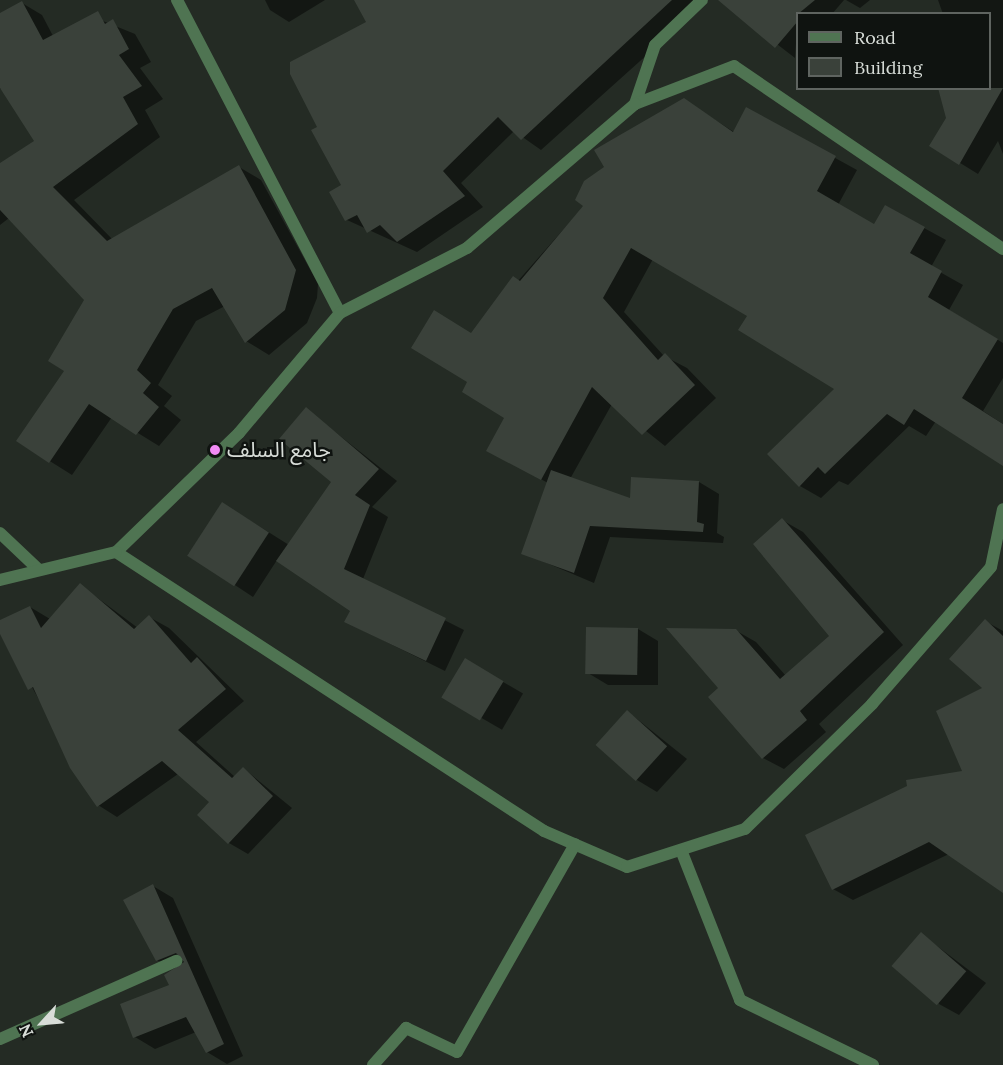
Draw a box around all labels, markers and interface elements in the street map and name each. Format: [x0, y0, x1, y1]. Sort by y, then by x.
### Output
legend [796, 12, 991, 90]
text: Road [854, 26, 896, 49]
text: Building [854, 56, 922, 79]
place label: جامع السلف [227, 437, 331, 463]
marker: جامع السلف [208, 443, 222, 457]
north arrow [12, 993, 72, 1053]
text: N [14, 1021, 38, 1041]

